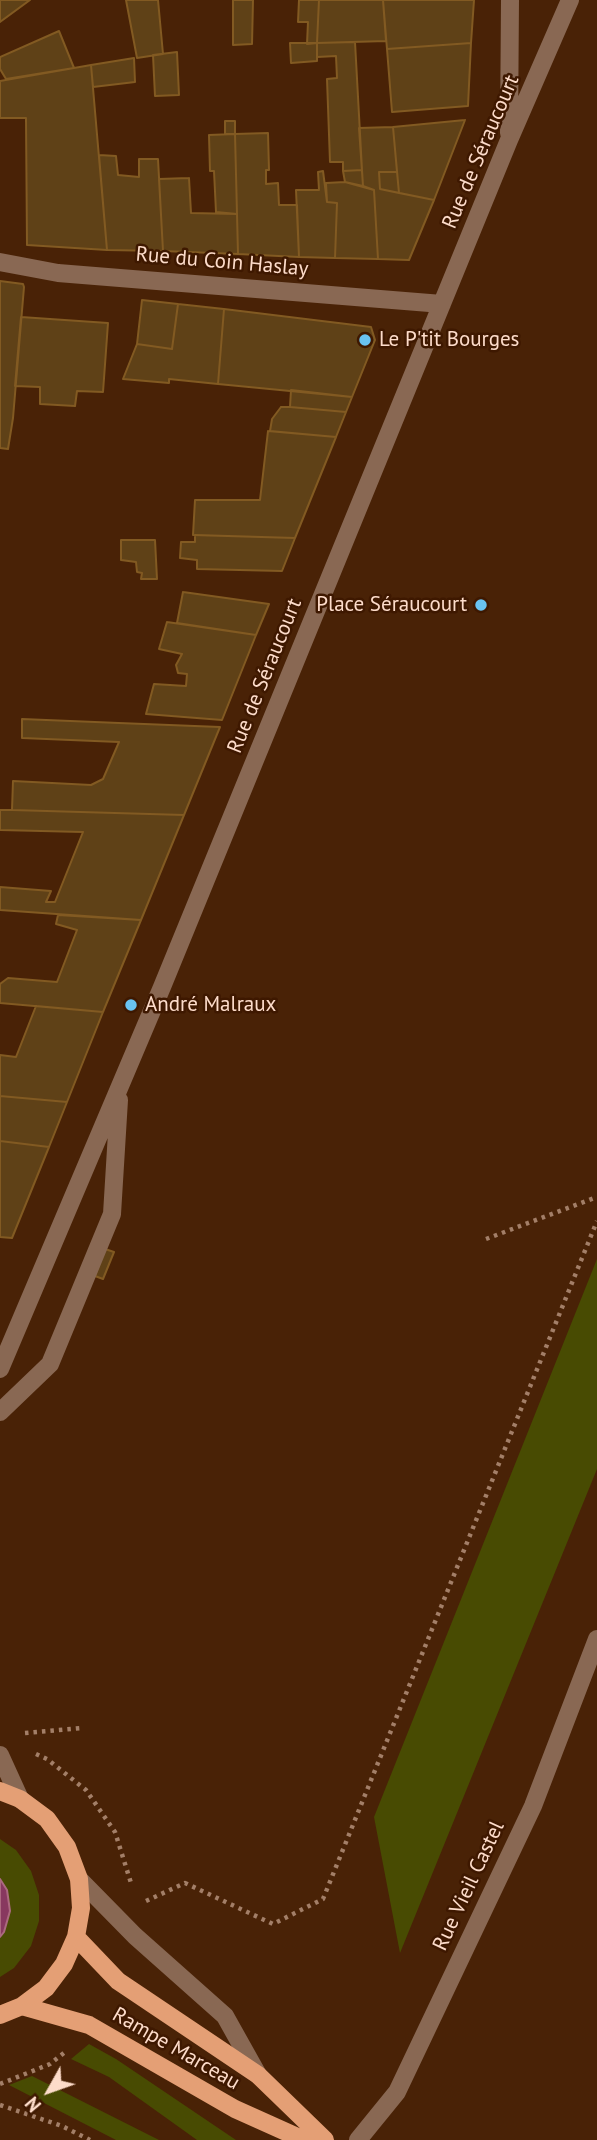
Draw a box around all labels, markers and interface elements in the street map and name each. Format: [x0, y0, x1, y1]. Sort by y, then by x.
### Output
street label: Rue de Séraucourt [437, 71, 525, 233]
street label: Rue du Coin Haslay [135, 242, 309, 282]
place label: Le P'tit Bourges [379, 327, 519, 353]
marker: Le P'tit Bourges [357, 332, 373, 348]
place label: Place Séraucourt [316, 592, 467, 618]
street label: Rue de Séraucourt [222, 595, 308, 757]
marker: Place Séraucourt [473, 597, 489, 613]
place label: André Malraux [145, 992, 276, 1018]
marker: André Malraux [123, 997, 139, 1013]
street label: Rue Vieil Castel [428, 1817, 510, 1955]
street label: Rampe Marceau [108, 2002, 244, 2096]
north arrow [14, 2056, 84, 2126]
text: N [20, 2092, 46, 2117]

